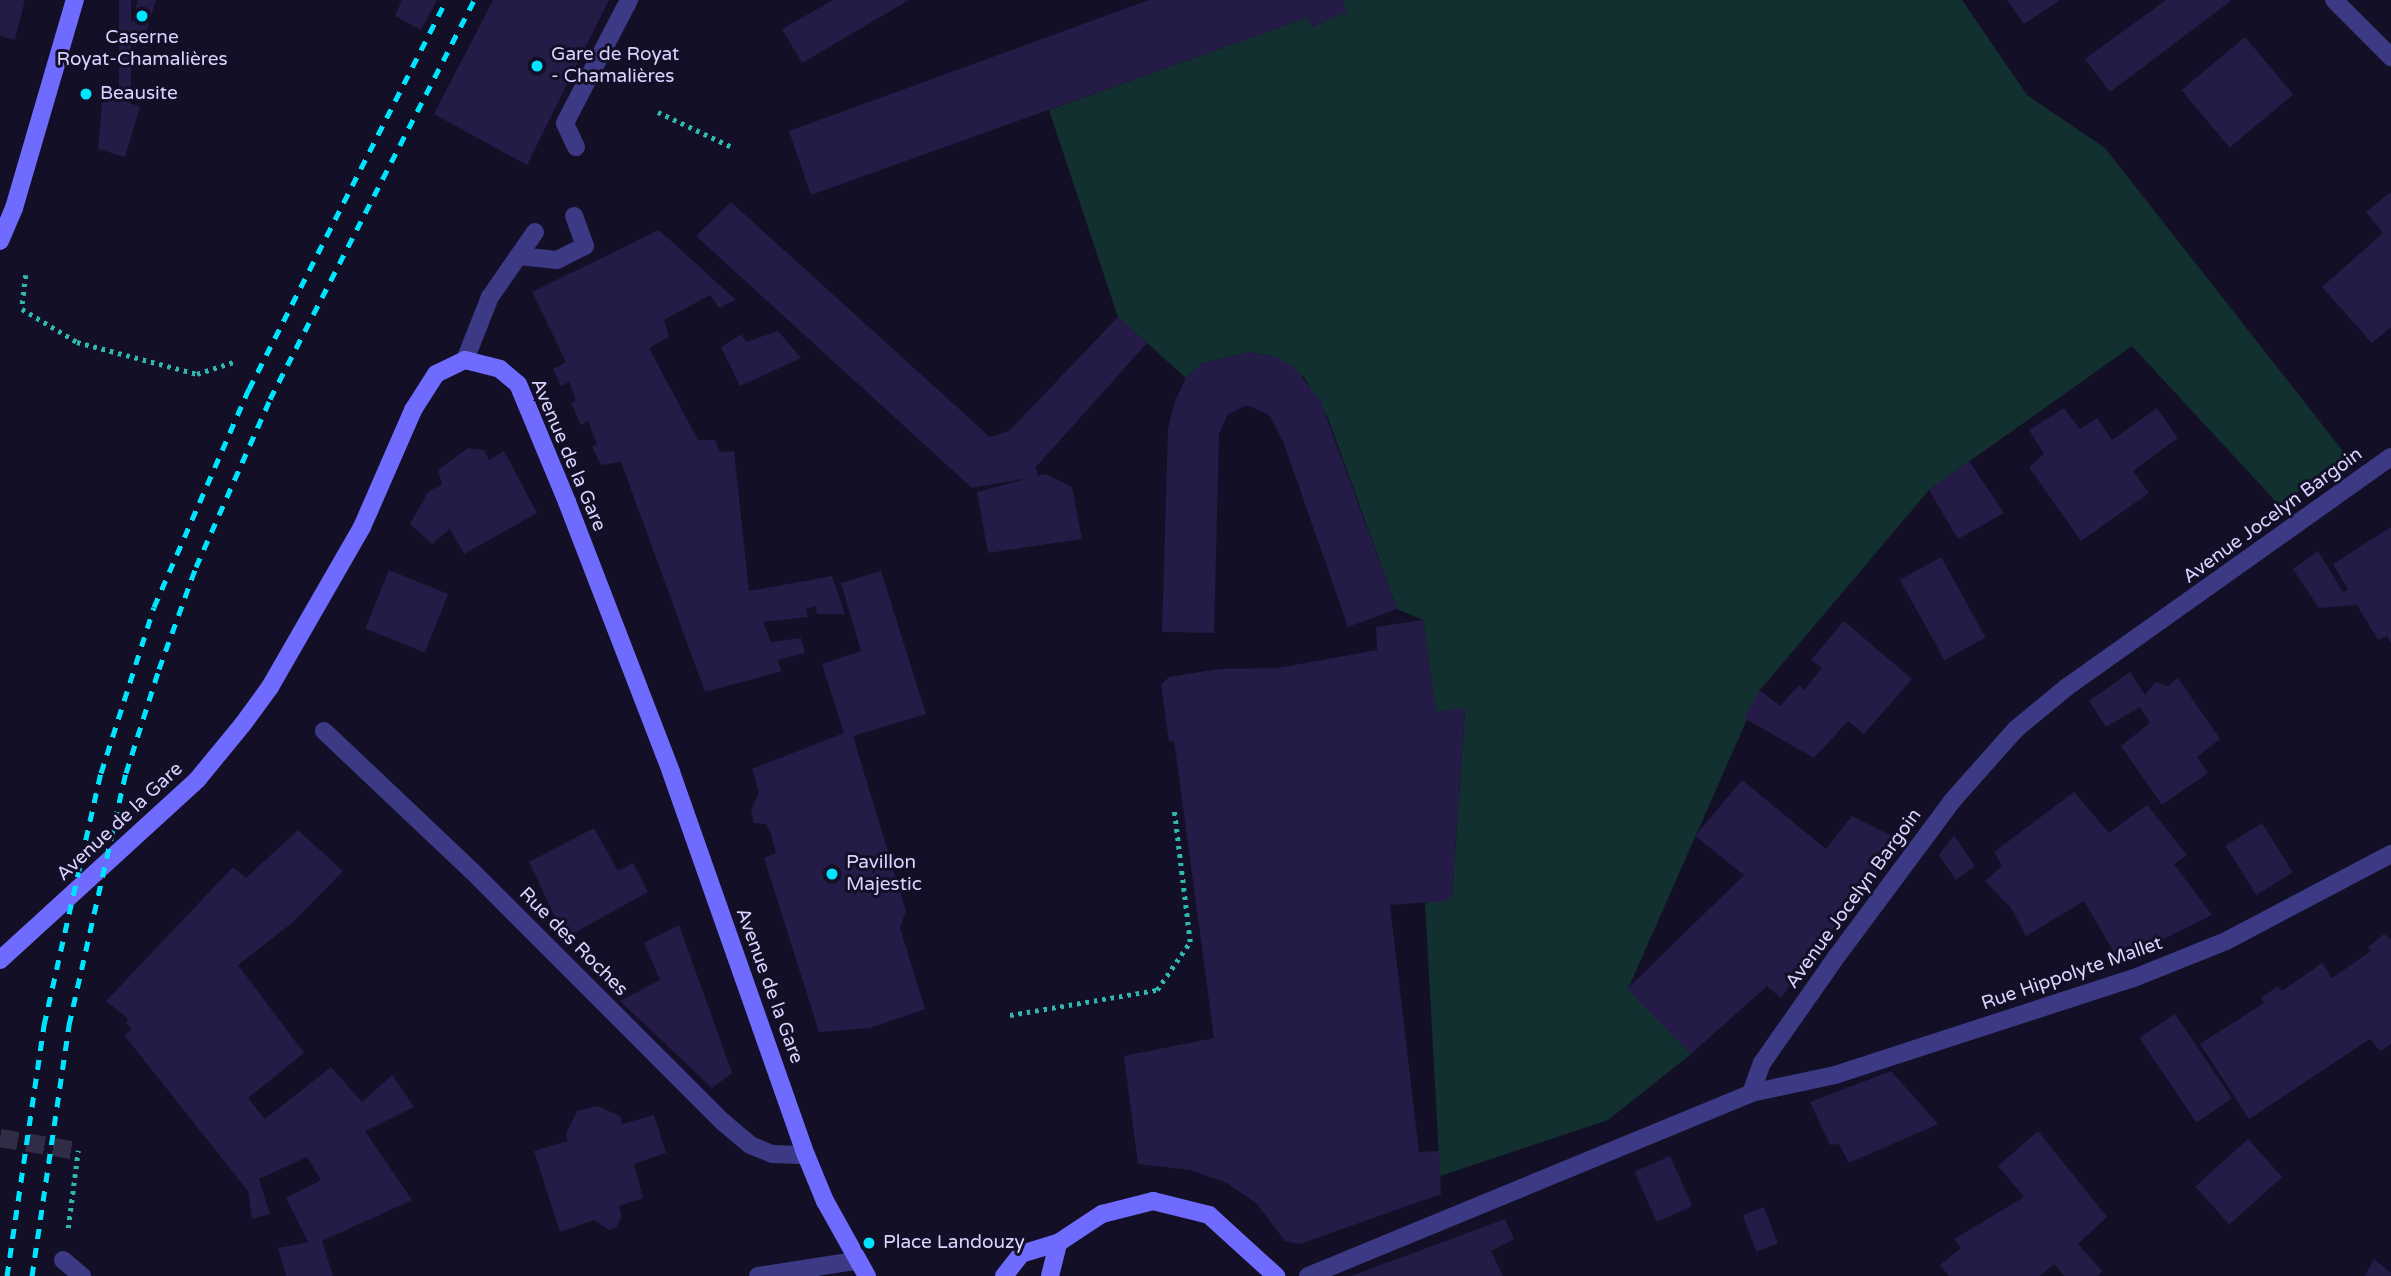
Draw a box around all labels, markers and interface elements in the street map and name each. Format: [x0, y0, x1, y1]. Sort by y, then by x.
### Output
marker: Caserne Royat-Chamalières [134, 8, 150, 24]
place label: Caserne Royat-Chamalières [56, 27, 228, 71]
place label: Gare de Royat - Chamalières [551, 44, 679, 88]
marker: Gare de Royat - Chamalières [529, 58, 545, 74]
place label: Beausite [100, 83, 178, 105]
marker: Beausite [78, 86, 94, 102]
street label: Avenue de la Gare [526, 375, 610, 535]
street label: Avenue Jocelyn Bargoin [2179, 443, 2367, 589]
street label: Avenue de la Gare [52, 758, 188, 886]
street label: Avenue Jocelyn Bargoin [1781, 805, 1927, 993]
place label: Pavillon Majestic [846, 852, 922, 896]
marker: Pavillon Majestic [824, 866, 840, 882]
street label: Rue des Roches [514, 883, 632, 1001]
street label: Avenue de la Gare [730, 905, 808, 1067]
street label: Rue Hippolyte Mallet [1979, 932, 2165, 1016]
place label: Place Landouzy [883, 1232, 1025, 1254]
marker: Place Landouzy [861, 1235, 877, 1251]

